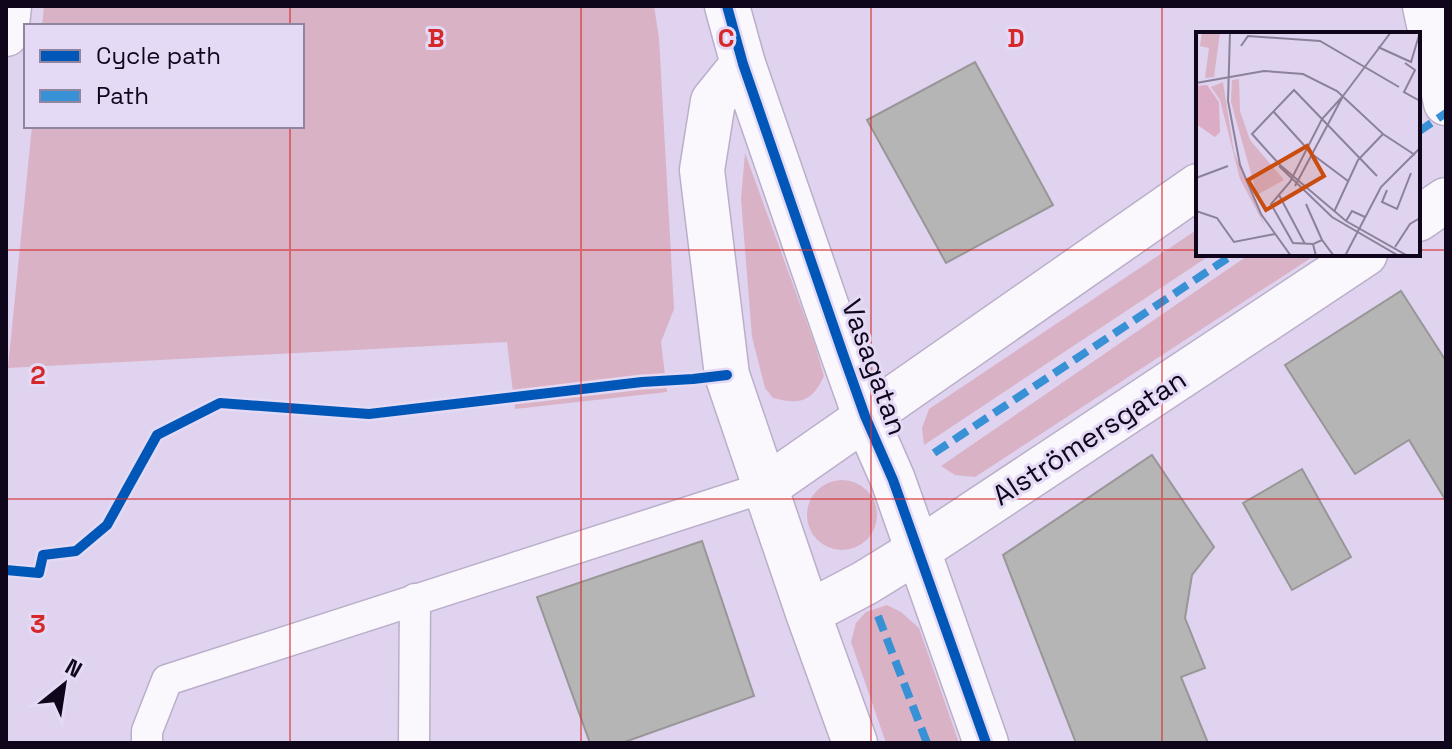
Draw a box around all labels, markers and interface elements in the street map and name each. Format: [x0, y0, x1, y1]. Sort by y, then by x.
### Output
text: B [427, 21, 445, 55]
text: C [718, 21, 734, 55]
text: D [1007, 21, 1025, 55]
legend [24, 24, 304, 128]
inset map [1196, 32, 1420, 256]
text: Cycle path [96, 40, 221, 71]
text: Path [96, 80, 149, 111]
street label: Vasagatan [834, 294, 916, 440]
text: 2 [30, 358, 46, 392]
street label: Alströmersgatan [985, 361, 1193, 513]
text: 3 [30, 607, 46, 641]
north arrow [24, 645, 104, 725]
text: N [61, 652, 87, 683]

